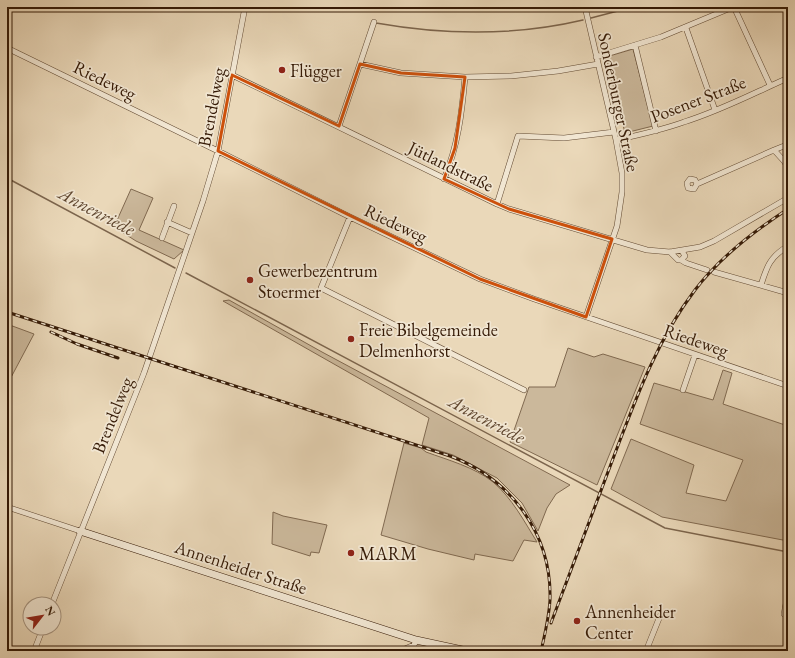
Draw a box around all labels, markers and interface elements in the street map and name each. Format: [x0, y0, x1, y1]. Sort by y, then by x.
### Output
street label: Sonderburger Straße [593, 30, 645, 174]
street label: Riedeweg [70, 55, 140, 105]
place label: Flügger [290, 59, 342, 82]
street label: Brendelweg [192, 65, 230, 149]
marker: Flügger [277, 65, 287, 75]
street label: Posener Straße [647, 70, 749, 128]
street label: Jütlandstraße [403, 135, 497, 197]
water label: Annenriede [53, 180, 140, 242]
street label: Riedeweg [361, 198, 431, 248]
place label: Gewerbezentrum Stoermer [258, 259, 378, 303]
marker: Gewerbezentrum Stoermer [245, 275, 255, 285]
place label: Freie Bibelgemeinde Delmenhorst [359, 318, 498, 362]
street label: Riedeweg [661, 318, 732, 362]
marker: Freie Bibelgemeinde Delmenhorst [346, 334, 356, 344]
street label: Brendelweg [86, 373, 138, 457]
water label: Annenriede [443, 388, 530, 450]
street label: Annenheider Straße [171, 534, 310, 599]
place label: MARM [359, 542, 417, 565]
marker: MARM [346, 548, 356, 558]
north arrow [22, 596, 62, 636]
place label: Annenheider Center [584, 600, 676, 644]
text: N [42, 603, 59, 618]
marker: Annenheider Center [572, 616, 582, 626]

